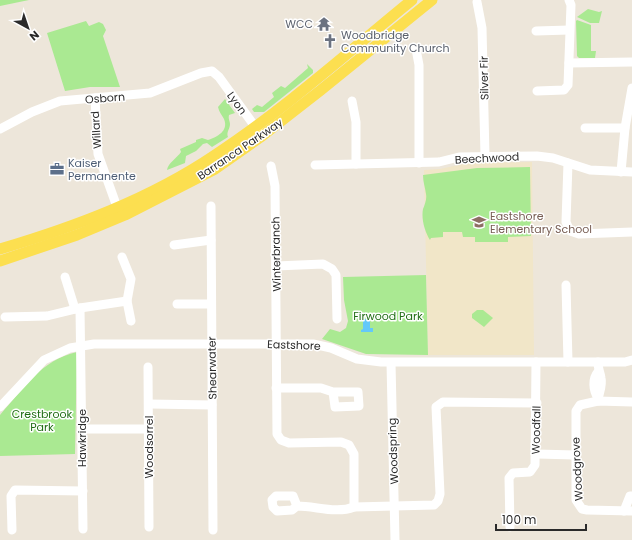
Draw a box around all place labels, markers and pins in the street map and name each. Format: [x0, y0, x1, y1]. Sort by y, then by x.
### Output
place label: WCC [285, 16, 313, 32]
temple icon: WCC [316, 16, 332, 32]
place label: Woodbridge Community Church [341, 27, 450, 56]
church icon: Woodbridge Community Church [322, 33, 338, 49]
place label: Kaiser Permanente [68, 155, 136, 184]
office icon: Kaiser Permanente [49, 161, 65, 177]
place label: Eastshore Elementary School [490, 208, 592, 237]
school or university icon: Eastshore Elementary School [471, 214, 487, 230]

